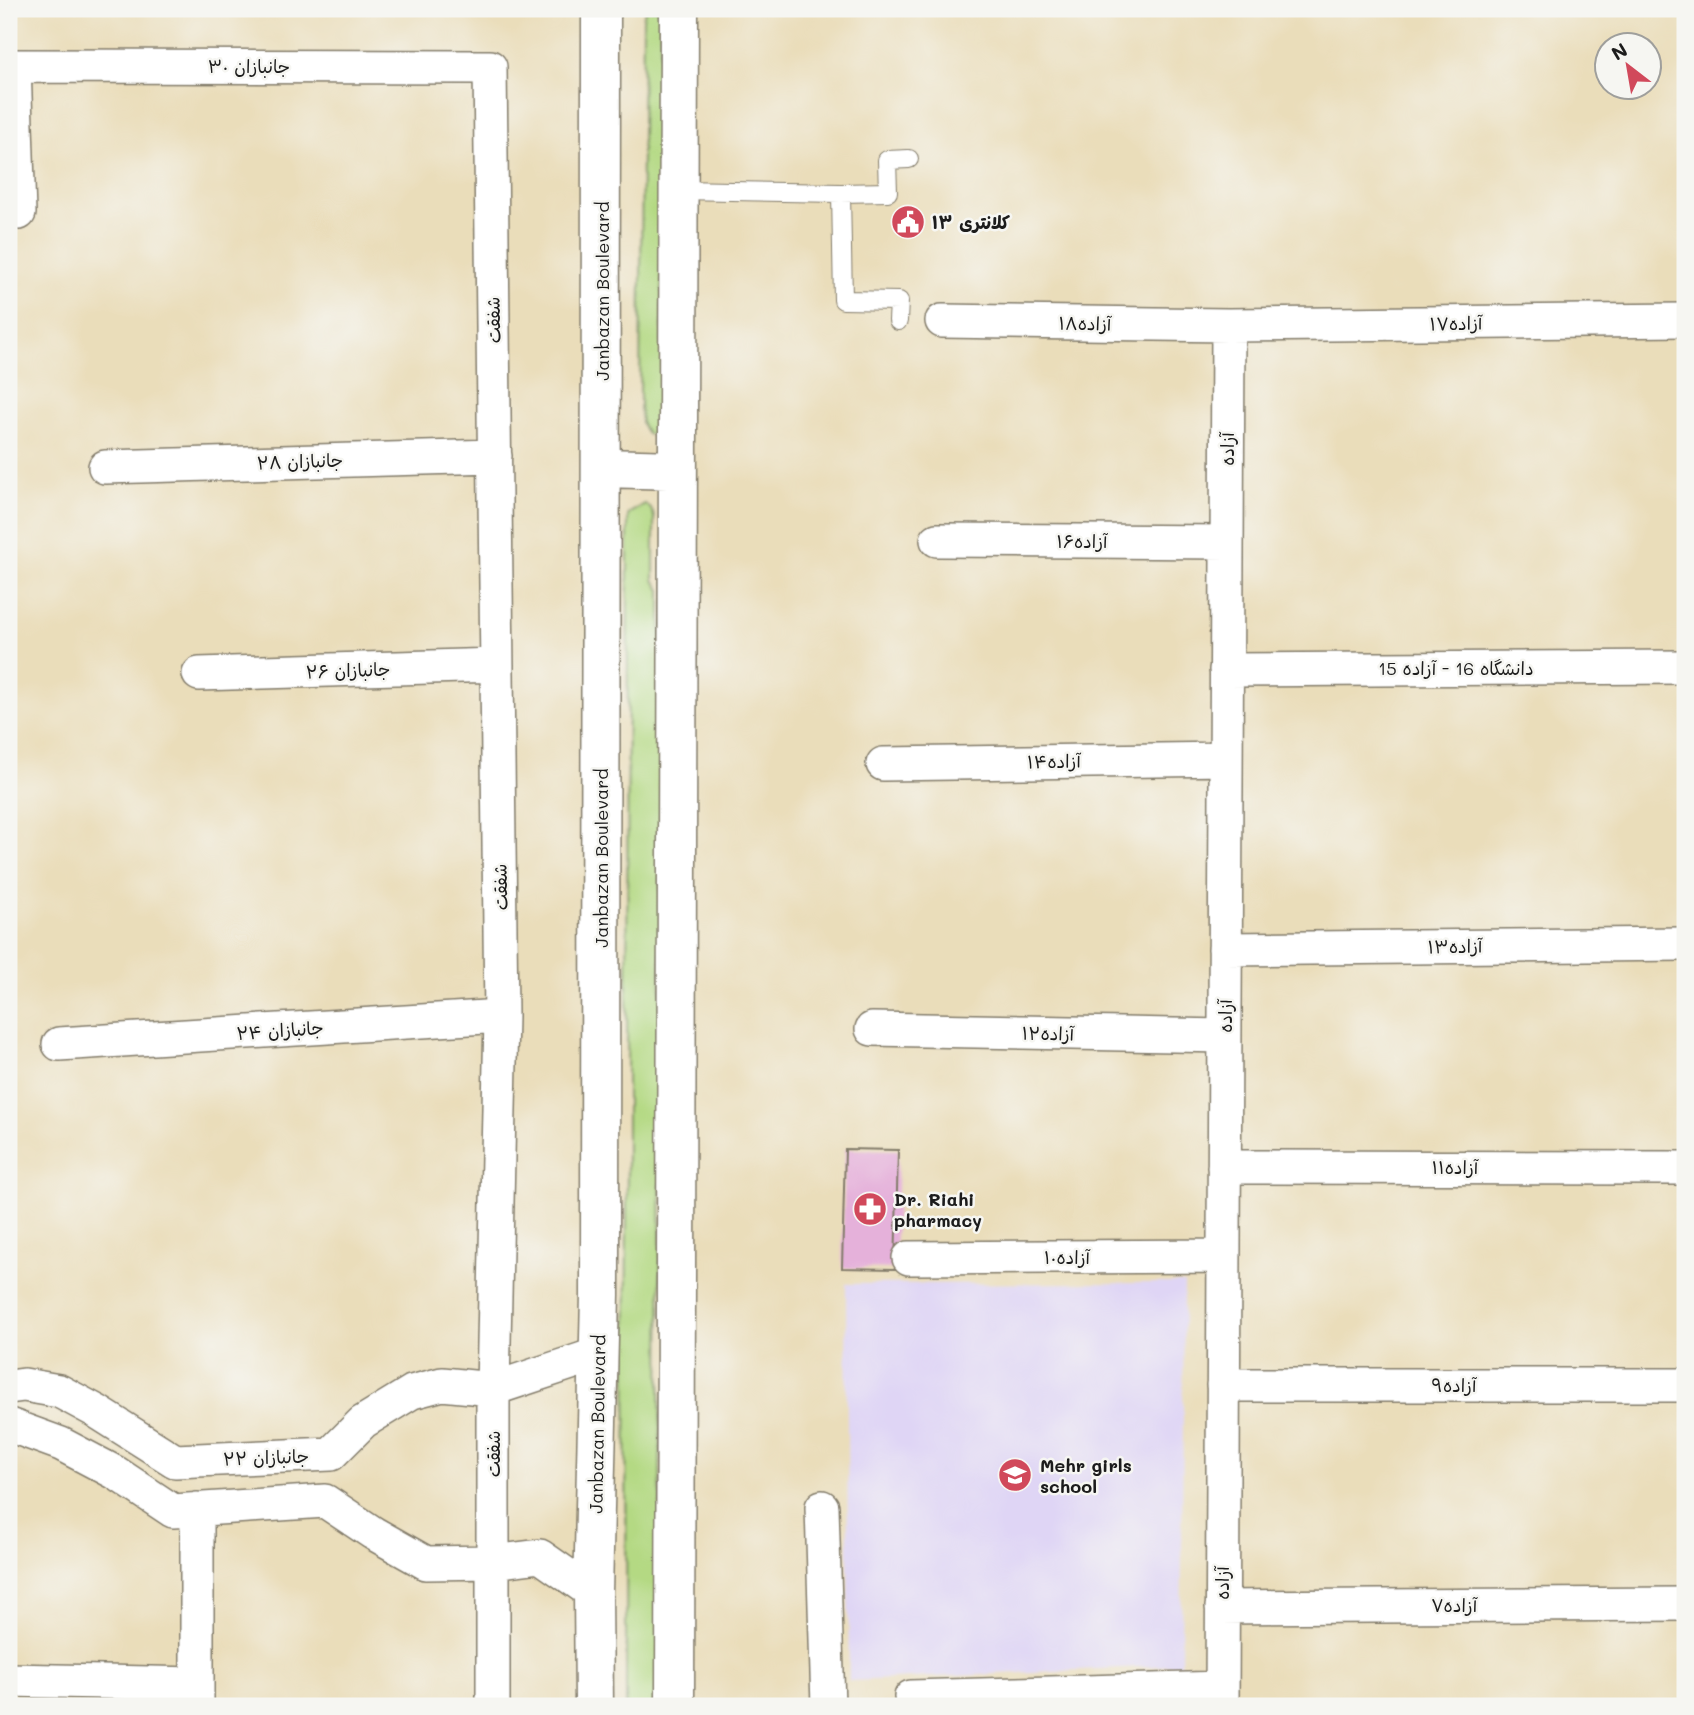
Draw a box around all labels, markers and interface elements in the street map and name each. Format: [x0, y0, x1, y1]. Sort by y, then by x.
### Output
north arrow [1592, 32, 1662, 102]
text: N [1606, 37, 1632, 65]
street label: جانبازان ۳۰ [208, 54, 290, 78]
street label: Janbazan Boulevard [590, 201, 614, 381]
public building icon: کلانتری ۱۳ [889, 203, 927, 241]
place label: کلانتری ۱۳ [932, 210, 1010, 234]
street label: شفقت [481, 296, 505, 344]
street label: آزاده۱۸ [1058, 311, 1113, 335]
street label: آزاده۱۷ [1429, 311, 1484, 335]
street label: آزاده [1215, 431, 1239, 466]
street label: جانبازان ۲۸ [256, 447, 344, 475]
street label: آزاده۱۶ [1057, 529, 1109, 553]
street label: دانشگاه 16 - آزاده 15 [1378, 656, 1534, 680]
street label: جانبازان ۲۶ [305, 657, 391, 683]
street label: آزاده۱۴ [1027, 749, 1083, 773]
street label: Janbazan Boulevard [589, 768, 613, 948]
street label: شفقت [488, 863, 512, 911]
street label: آزاده۱۳ [1427, 933, 1484, 958]
street label: آزاده [1213, 998, 1237, 1033]
street label: جانبازان ۲۴ [236, 1015, 324, 1045]
street label: آزاده۱۲ [1022, 1021, 1076, 1045]
street label: آزاده۱۱ [1432, 1155, 1480, 1179]
place label: Dr. Riahi pharmacy [894, 1187, 982, 1232]
pharmacy icon: Dr. Riahi pharmacy [851, 1190, 889, 1228]
street label: آزاده۱۰ [1044, 1245, 1092, 1269]
street label: Janbazan Boulevard [583, 1334, 611, 1514]
street label: آزاده۹ [1432, 1373, 1478, 1397]
street label: شفقت [481, 1431, 505, 1477]
street label: جانبازان ۲۲ [223, 1444, 309, 1470]
place label: Mehr girls school [1040, 1453, 1132, 1498]
school or university icon: Mehr girls school [996, 1456, 1034, 1494]
street label: آزاده [1210, 1565, 1234, 1600]
street label: آزاده۷ [1431, 1593, 1479, 1617]

